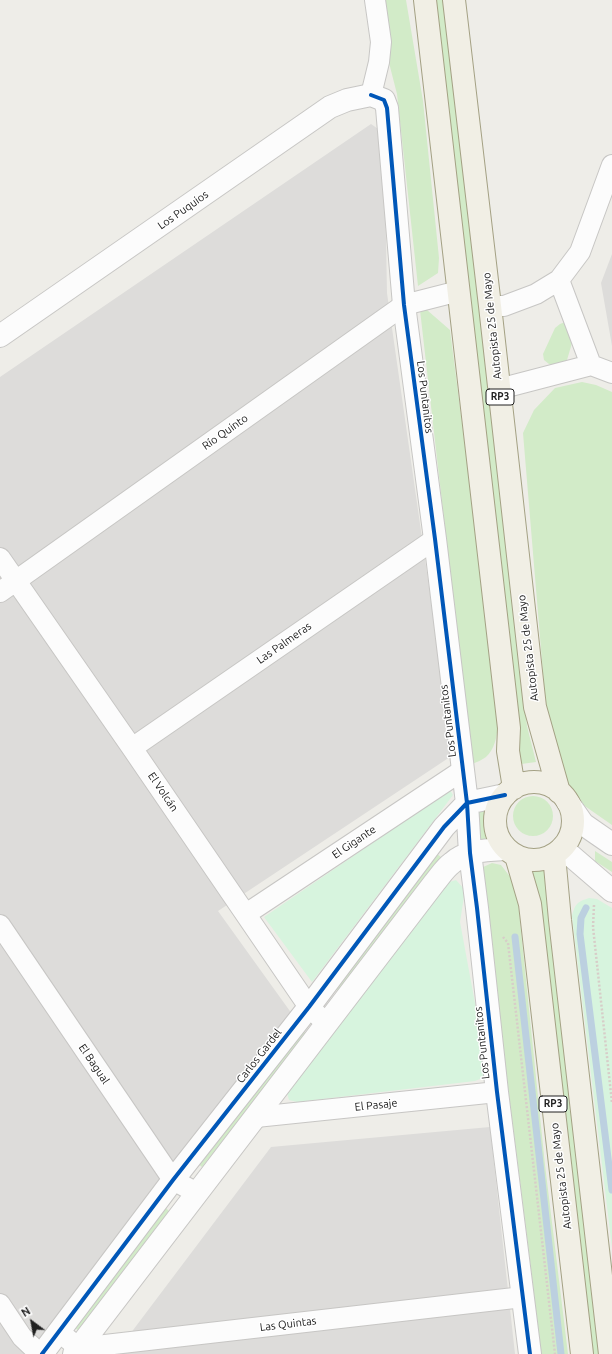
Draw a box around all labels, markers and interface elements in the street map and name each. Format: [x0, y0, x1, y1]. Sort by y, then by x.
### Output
street label: Los Puquios [155, 188, 211, 232]
street label: Autopista 25 de Mayo [480, 272, 504, 380]
street label: Los Puntanitos [414, 360, 436, 434]
road number: RP3 [486, 389, 514, 405]
street label: Río Quinto [200, 411, 250, 453]
street label: Autopista 25 de Mayo [515, 594, 541, 702]
street label: Las Palmeras [254, 619, 314, 667]
street label: Los Puntanitos [437, 684, 459, 758]
street label: El Volcán [145, 770, 181, 814]
street label: El Gigante [330, 823, 378, 861]
street label: Los Puntanitos [472, 1006, 492, 1080]
street label: Carlos Gardel [234, 1026, 284, 1086]
street label: El Bagual [76, 1042, 112, 1086]
street label: El Pasaje [354, 1096, 398, 1114]
road number: RP3 [539, 1096, 567, 1112]
street label: Autopista 25 de Mayo [548, 1122, 574, 1230]
north arrow [12, 1302, 52, 1342]
text: N [19, 1305, 32, 1319]
street label: Las Quintas [259, 1314, 317, 1334]

